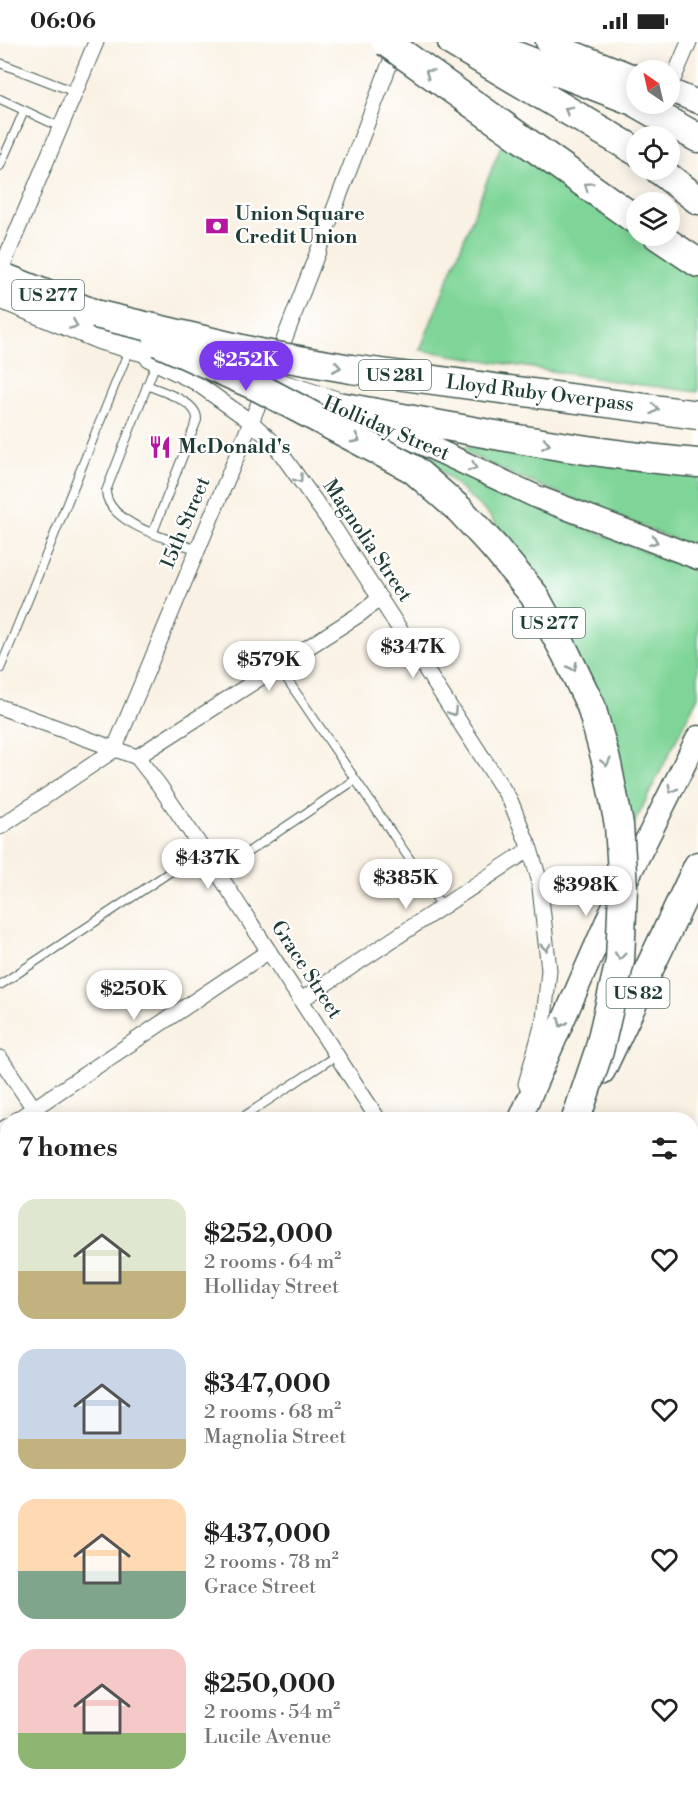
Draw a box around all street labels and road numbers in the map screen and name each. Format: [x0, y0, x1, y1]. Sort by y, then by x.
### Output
road number: US 277 [12, 280, 84, 310]
road number: US 281 [359, 360, 431, 390]
street label: Lloyd Ruby Overpass [445, 370, 635, 418]
street label: Holliday Street [319, 391, 453, 467]
street label: 15th Street [155, 473, 217, 573]
street label: Magnolia Street [317, 475, 417, 607]
road number: US 277 [513, 608, 585, 638]
street label: Grace Street [265, 916, 347, 1024]
road number: US 82 [606, 978, 670, 1008]

